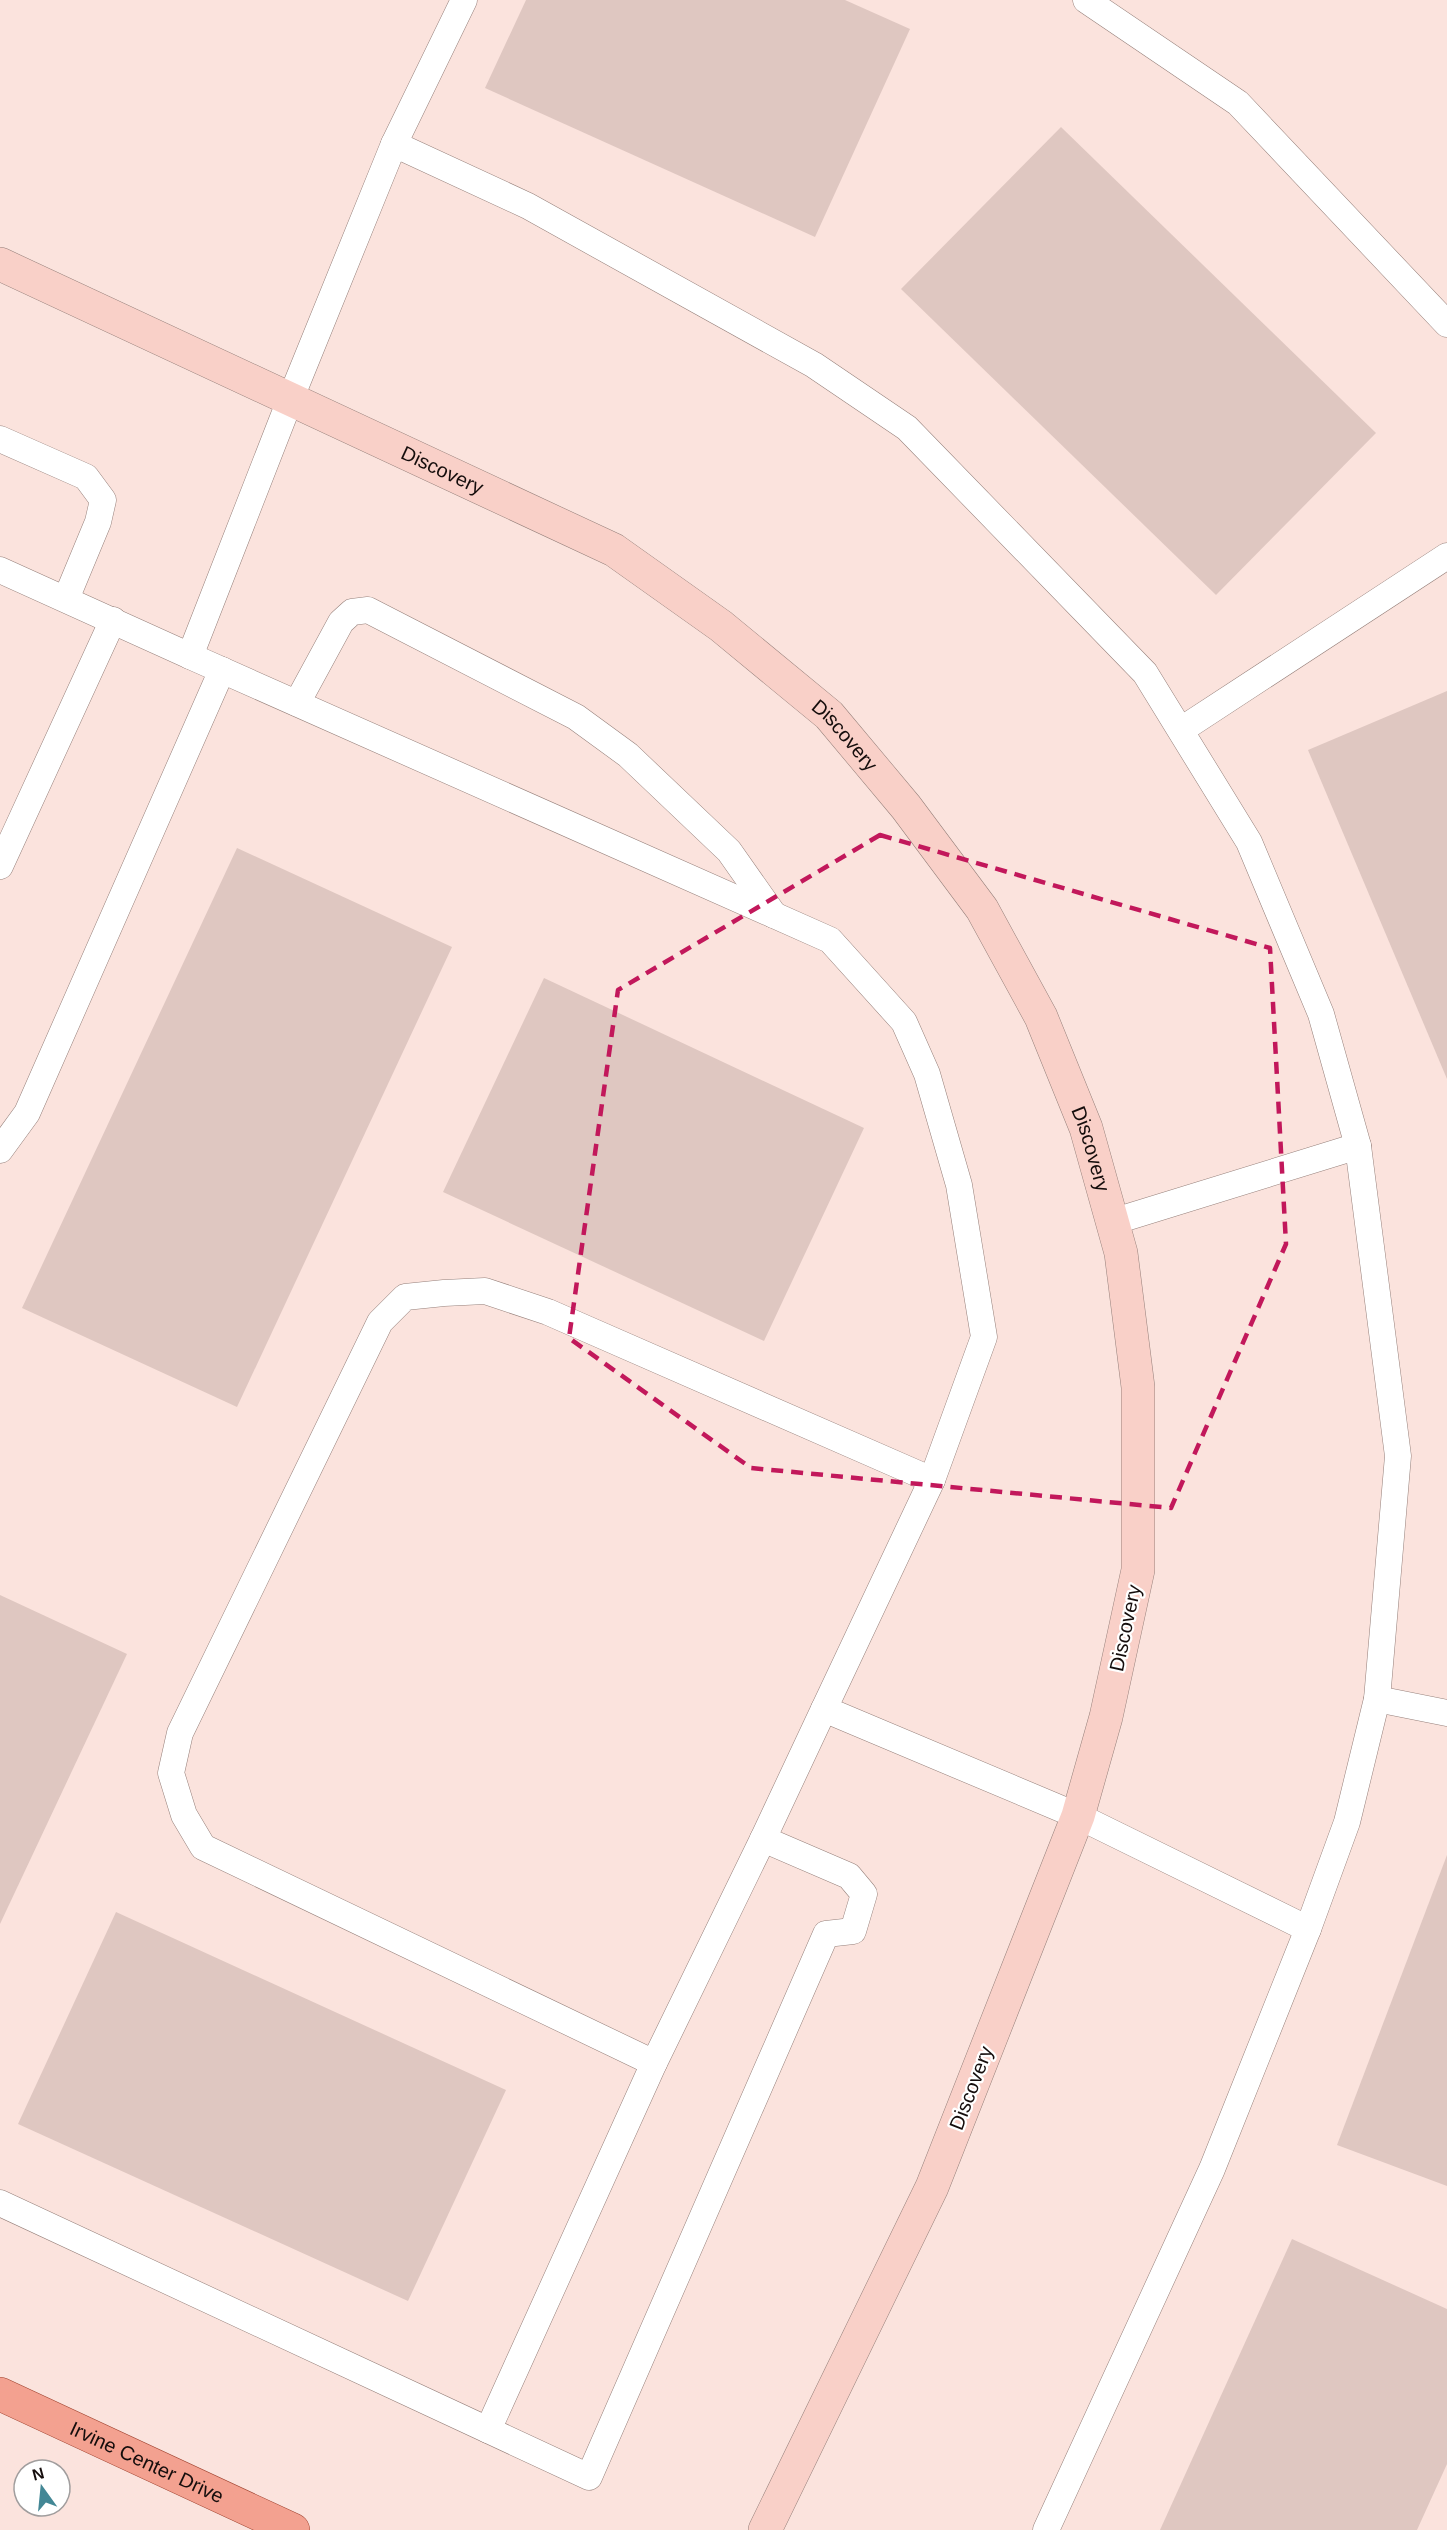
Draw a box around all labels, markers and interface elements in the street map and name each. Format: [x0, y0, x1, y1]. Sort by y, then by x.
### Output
street label: Discovery [398, 442, 487, 499]
street label: Discovery [808, 695, 882, 775]
street label: Discovery [1067, 1103, 1114, 1194]
street label: Discovery [1105, 1583, 1145, 1673]
street label: Discovery [945, 2043, 997, 2133]
street label: Irvine Center Drive [67, 2417, 227, 2507]
north arrow [12, 2458, 72, 2518]
text: N [30, 2464, 46, 2484]

